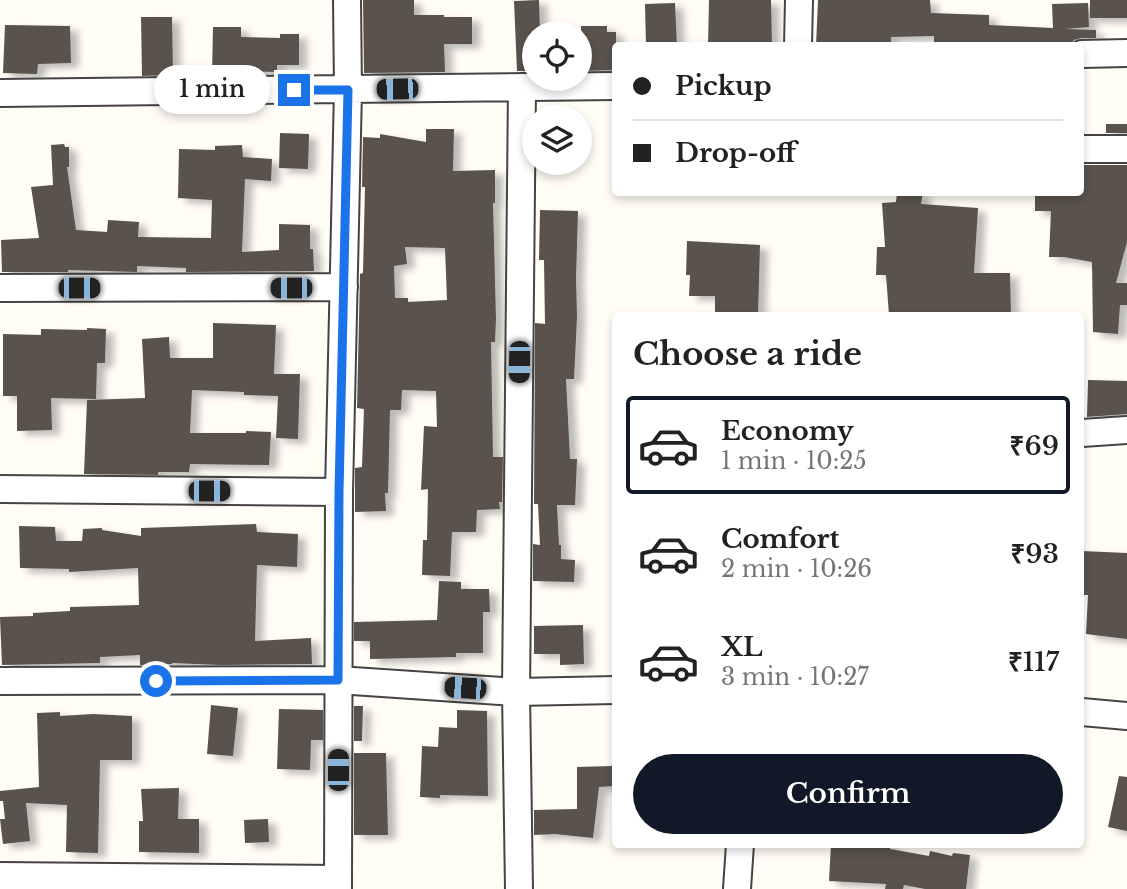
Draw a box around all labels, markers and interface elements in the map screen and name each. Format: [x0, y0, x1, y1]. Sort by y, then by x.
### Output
map controls [522, 21, 592, 175]
button: locate [522, 21, 592, 91]
callout: 1 min [154, 66, 270, 114]
text: Pickup [675, 70, 772, 102]
route end [278, 74, 310, 106]
text: 1 min [179, 75, 245, 103]
car [376, 78, 419, 100]
button: layers [522, 105, 592, 175]
text: Drop-off [675, 137, 796, 169]
car [59, 278, 101, 299]
car [271, 278, 313, 299]
text: Choose a ride [633, 334, 862, 374]
car [509, 341, 530, 383]
icon: car [637, 414, 700, 477]
text: Economy [721, 415, 854, 447]
text: ₹69 [1010, 430, 1059, 462]
text: 1 min · 10:25 [721, 447, 866, 475]
car [189, 481, 231, 502]
icon: car [637, 522, 700, 585]
text: Comfort [721, 523, 839, 555]
text: ₹93 [1010, 538, 1059, 570]
text: 2 min · 10:26 [721, 555, 872, 583]
icon: car [637, 630, 700, 693]
text: XL [721, 631, 763, 663]
text: ₹117 [1008, 646, 1059, 678]
text: 3 min · 10:27 [721, 663, 869, 691]
route start [140, 665, 172, 697]
car [444, 676, 487, 700]
car [328, 749, 349, 791]
button: Confirm [633, 754, 1063, 834]

